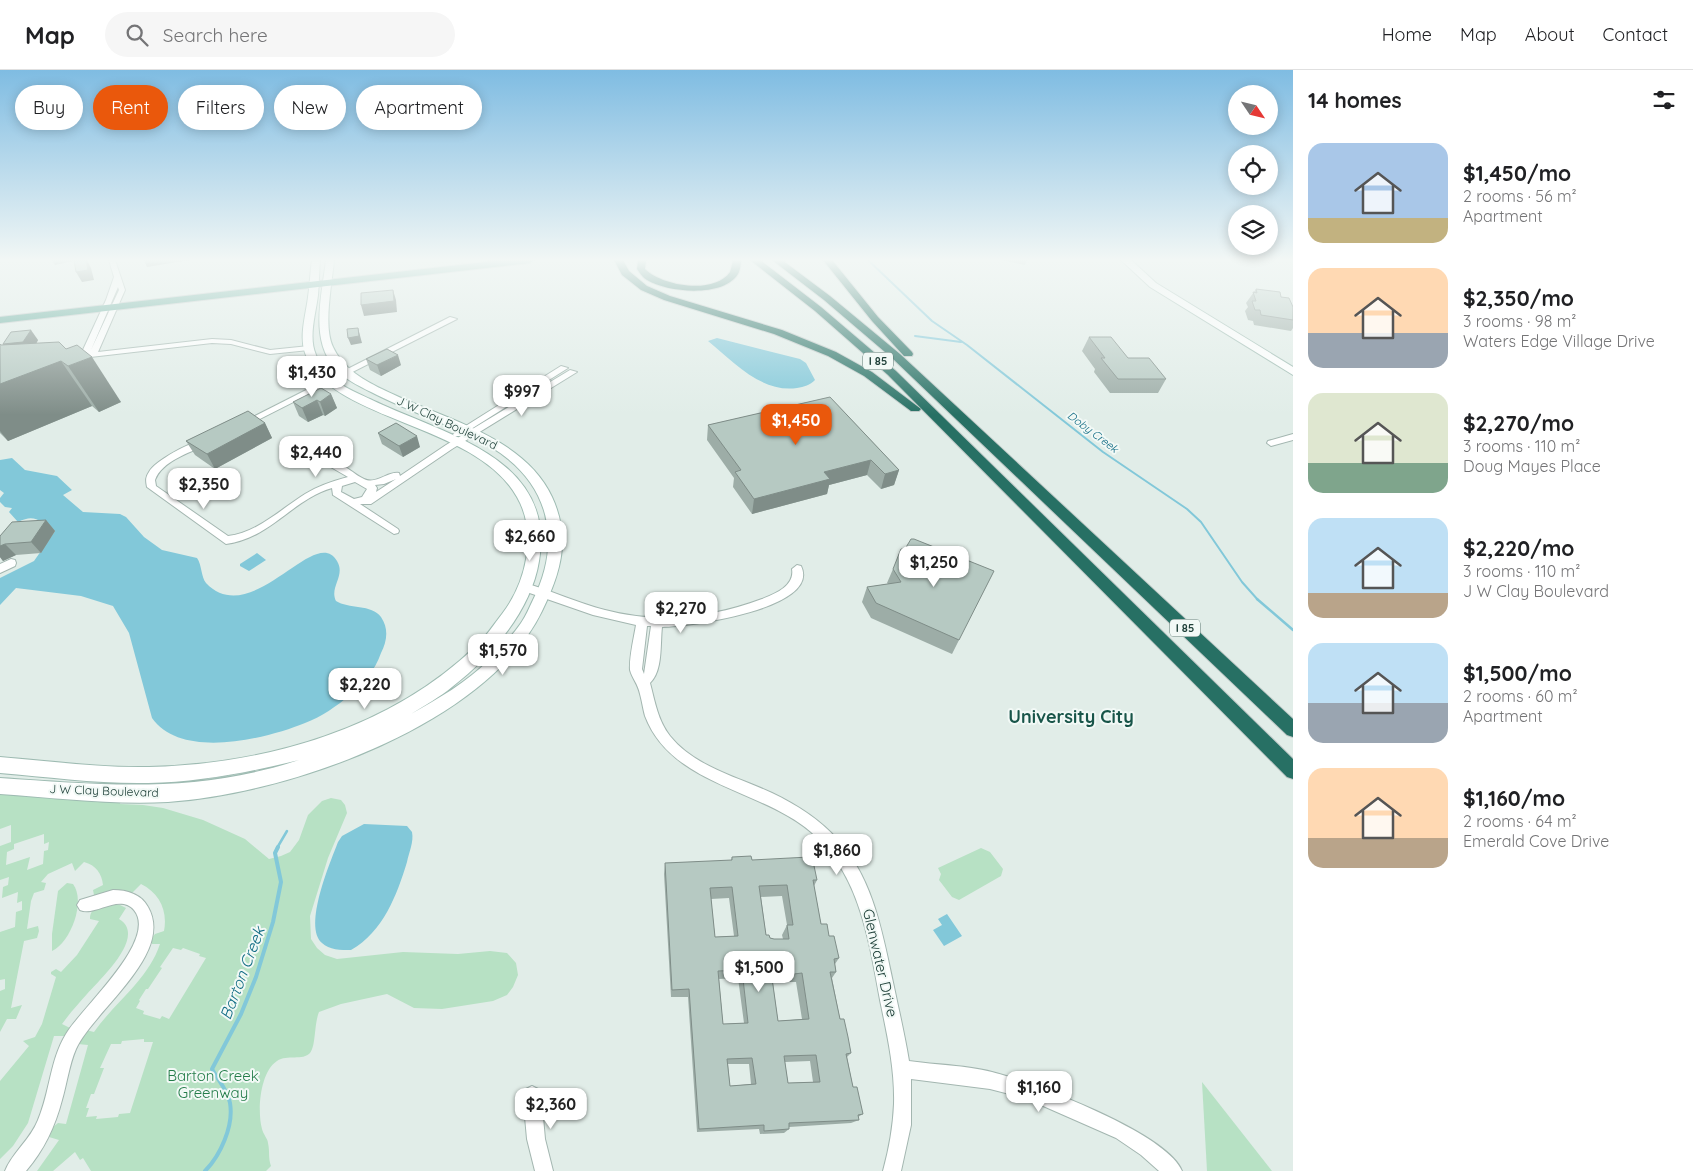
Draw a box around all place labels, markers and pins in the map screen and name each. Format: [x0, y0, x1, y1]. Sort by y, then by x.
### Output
pin: $1,430 [271, 356, 353, 398]
pin: $997 [492, 374, 552, 417]
pin: $1,450 [755, 404, 837, 446]
pin: $2,440 [275, 436, 357, 478]
pin: $2,350 [163, 468, 245, 510]
pin: $2,660 [489, 520, 571, 562]
pin: $1,250 [893, 546, 975, 588]
pin: $2,270 [640, 592, 722, 634]
pin: $1,570 [462, 634, 544, 676]
pin: $2,220 [324, 668, 406, 710]
pin: $1,860 [796, 834, 878, 876]
pin: $1,500 [718, 950, 800, 993]
pin: $1,160 [998, 1070, 1080, 1113]
pin: $2,360 [510, 1088, 592, 1130]

